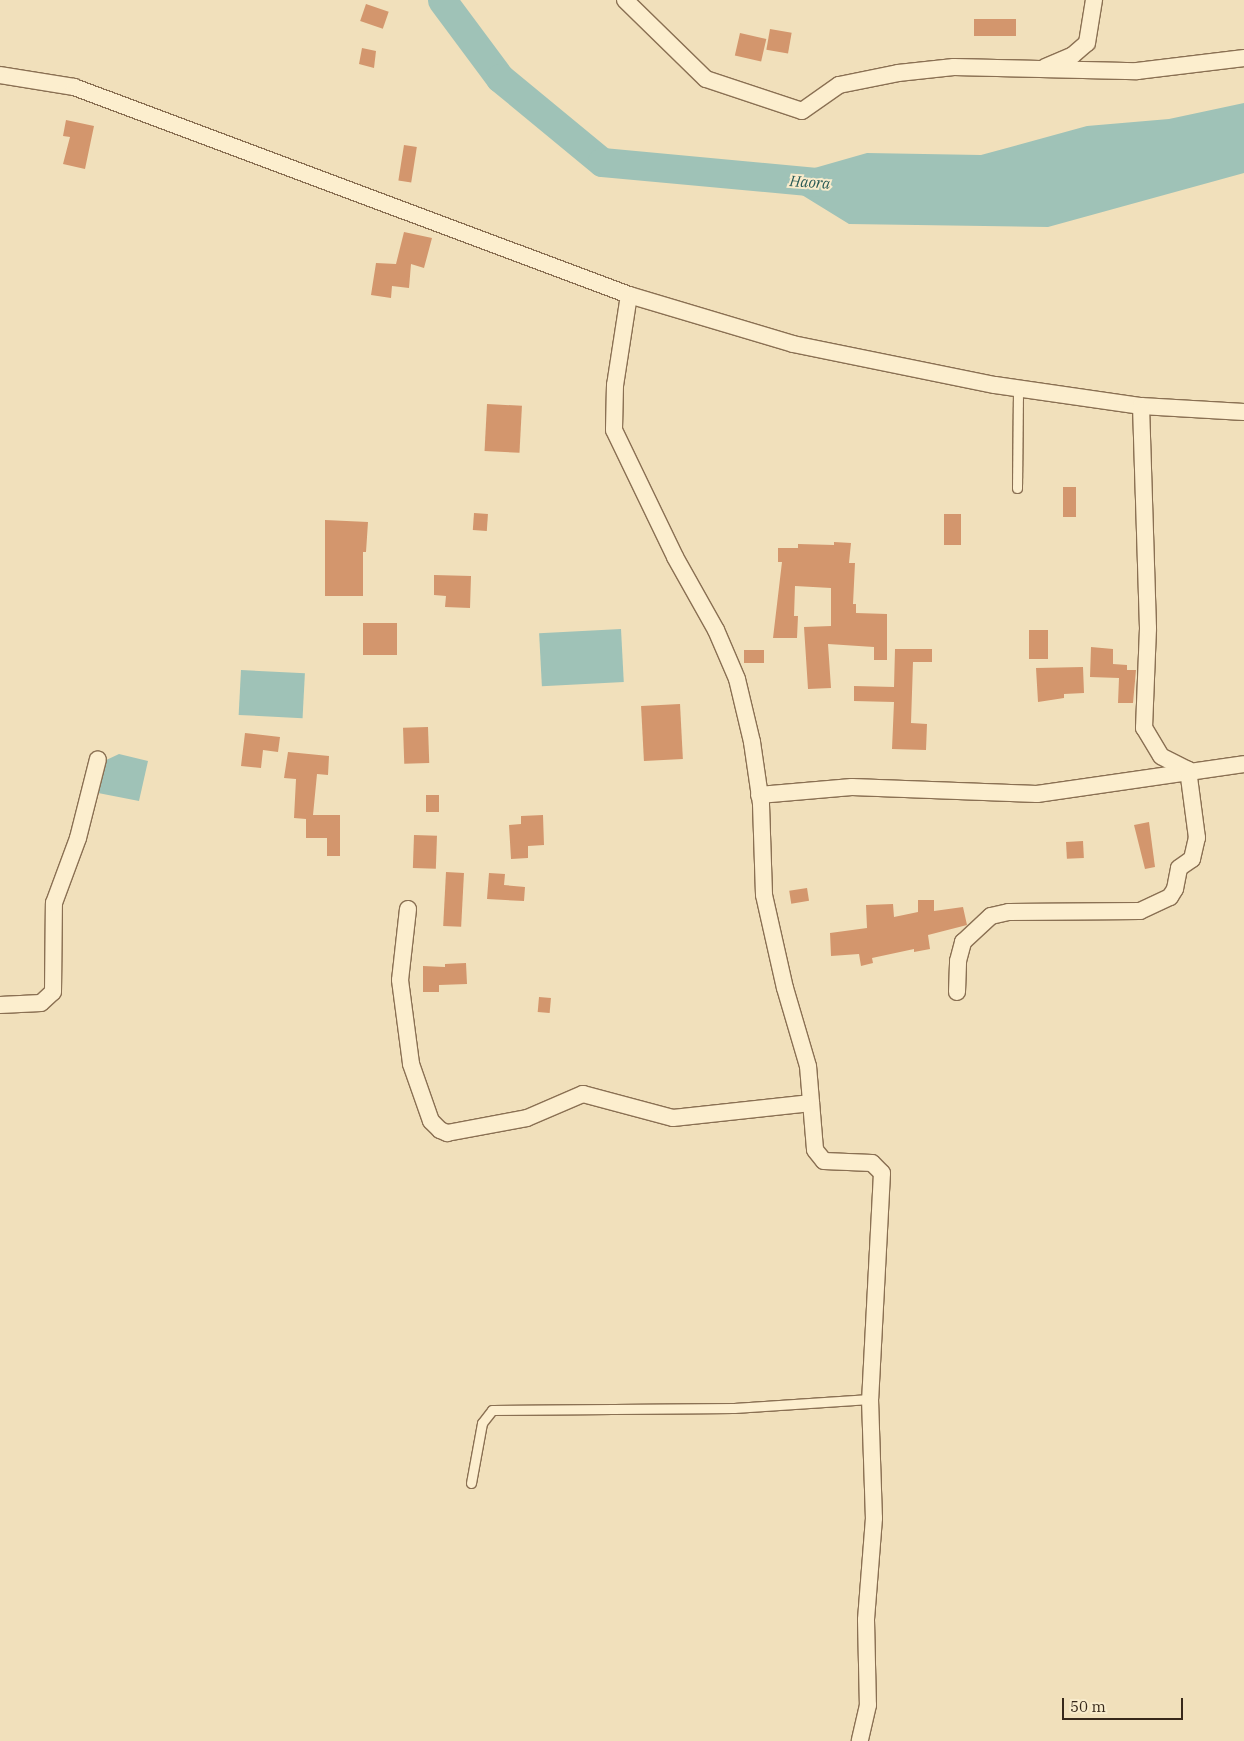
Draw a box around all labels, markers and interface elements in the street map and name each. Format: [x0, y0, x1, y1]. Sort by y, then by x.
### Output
water label: Haora [789, 172, 831, 192]
scale bar [1064, 1688, 1185, 1720]
text: 50 m [1070, 1697, 1106, 1716]

